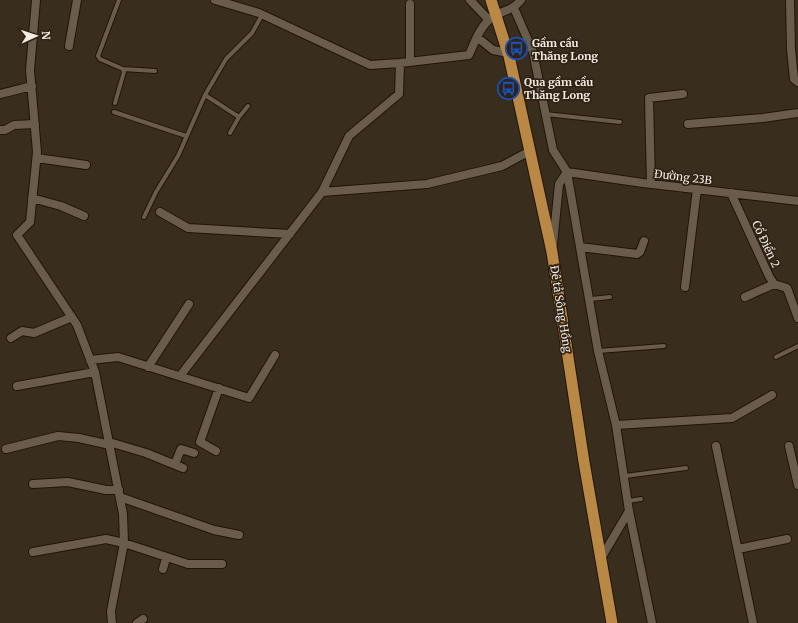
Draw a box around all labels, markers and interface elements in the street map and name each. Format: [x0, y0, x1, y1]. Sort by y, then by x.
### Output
north arrow [16, 16, 56, 56]
text: N [39, 31, 53, 40]
bus stop icon: Gầm cầu Thăng Long [504, 36, 530, 62]
place label: Gầm cầu Thăng Long [532, 36, 598, 63]
bus stop icon: Qua gầm cầu Thăng Long [496, 75, 522, 101]
place label: Qua gầm cầu Thăng Long [524, 75, 593, 102]
street label: Đường 23B [653, 167, 713, 188]
street label: Cổ Điển 2 [749, 218, 783, 270]
street label: Đê tả Sông Hồng [547, 264, 575, 354]

